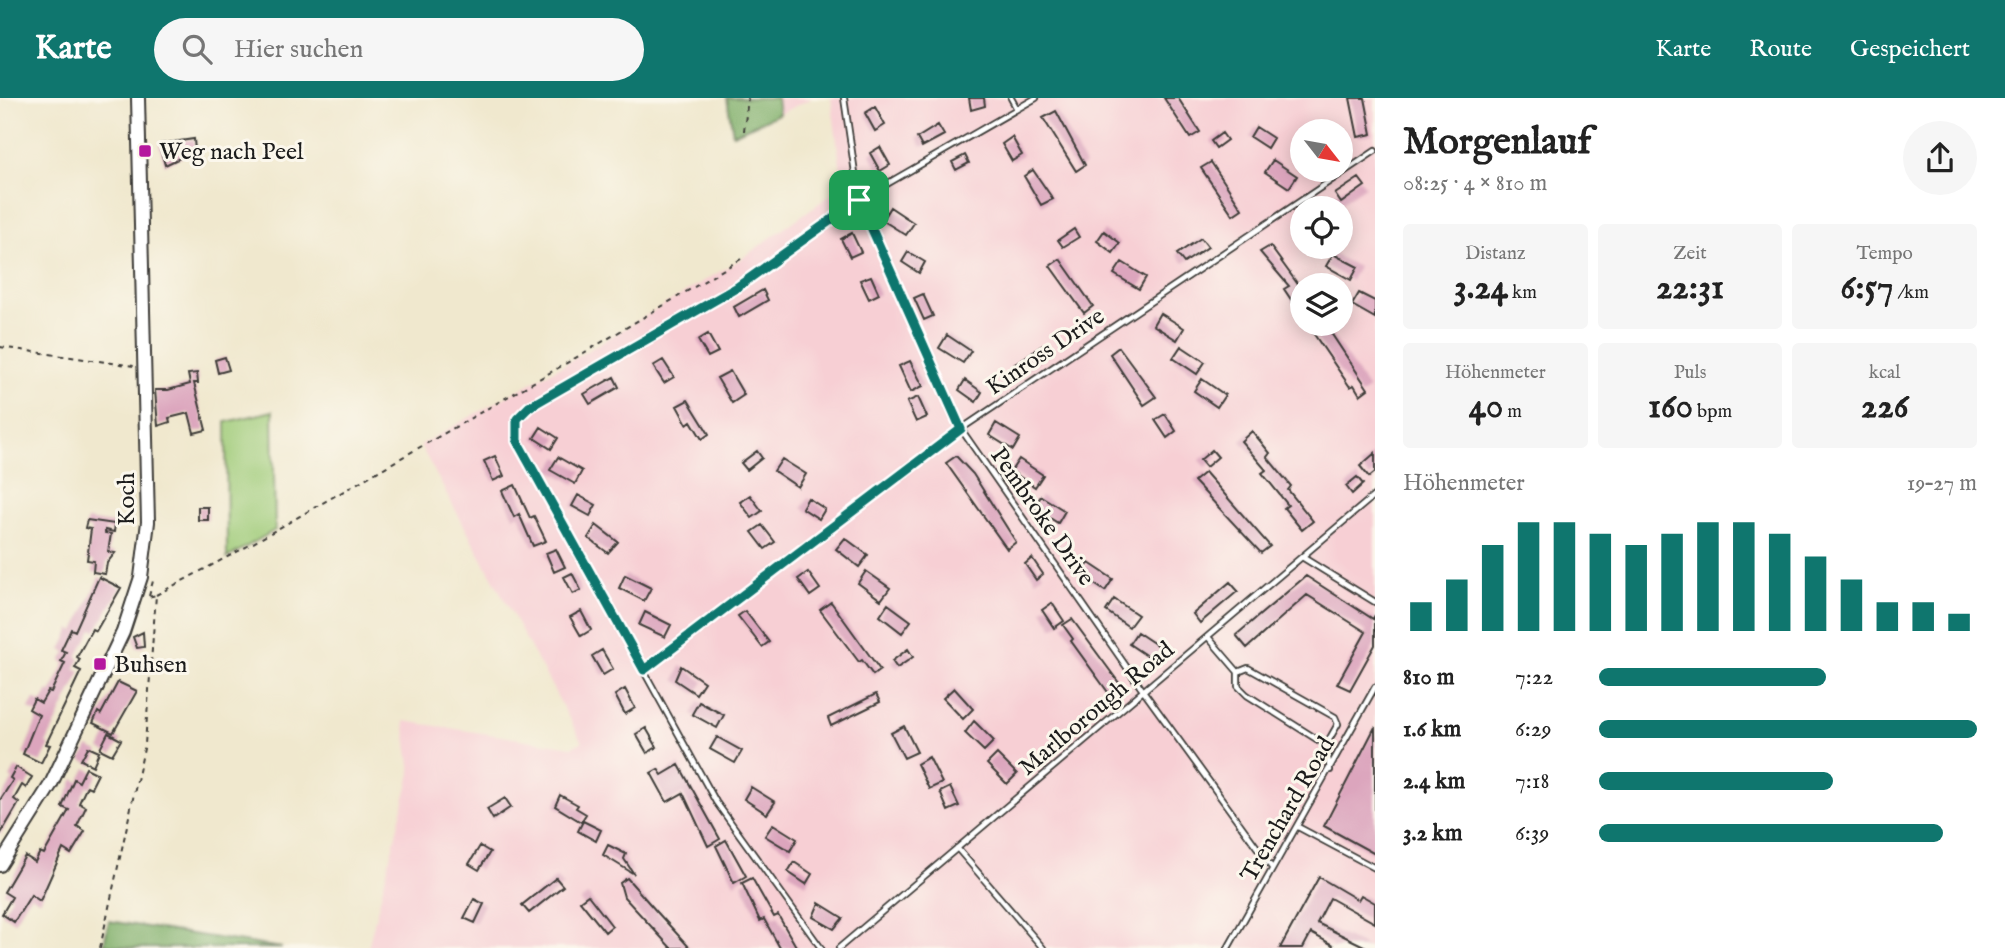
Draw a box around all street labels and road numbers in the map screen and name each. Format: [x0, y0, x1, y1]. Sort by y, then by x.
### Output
street label: Kinross Drive [981, 301, 1111, 403]
street label: Pembroke Drive [983, 442, 1101, 592]
street label: Koch [112, 472, 143, 526]
street label: Marlborough Road [1013, 635, 1181, 783]
street label: Trenchard Road [1234, 731, 1343, 888]

